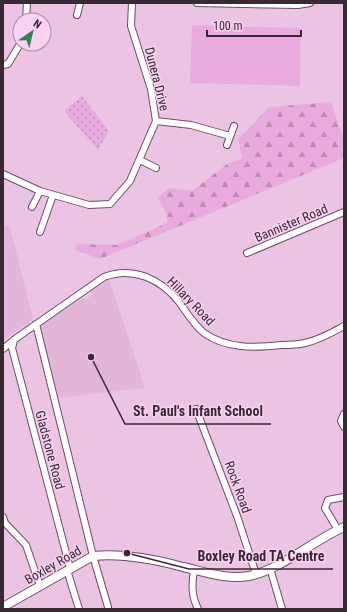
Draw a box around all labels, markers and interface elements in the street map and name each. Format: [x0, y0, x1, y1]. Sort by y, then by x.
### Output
north arrow [12, 12, 52, 52]
scale bar [207, 12, 301, 38]
text: N [31, 17, 44, 32]
text: 100 m [213, 19, 243, 33]
street label: Dunera Drive [142, 46, 172, 112]
street label: Bannister Road [252, 201, 330, 245]
street label: Hillary Road [164, 274, 218, 328]
callout: St. Paul's Infant School [125, 398, 271, 424]
text: St. Paul's Infant School [133, 403, 263, 419]
street label: Gladstone Road [32, 409, 68, 491]
street label: Rock Road [222, 459, 254, 515]
street label: Boxley Road [22, 543, 84, 587]
callout: Boxley Road TA Centre [189, 543, 333, 569]
text: Boxley Road TA Centre [197, 548, 325, 564]

